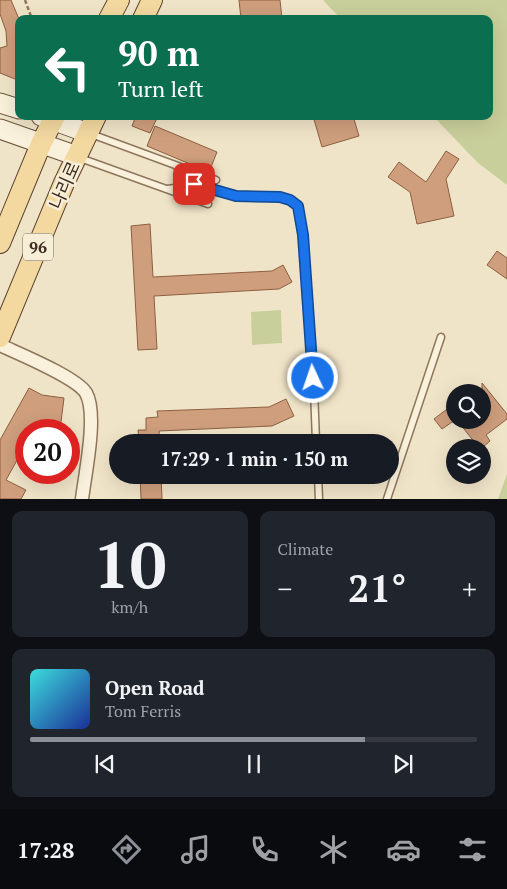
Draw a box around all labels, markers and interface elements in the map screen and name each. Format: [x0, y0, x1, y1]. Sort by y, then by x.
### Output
text: 90 m [118, 30, 199, 76]
icon: left [35, 35, 100, 100]
text: Turn left [118, 74, 204, 103]
street label: 나리로 [43, 157, 85, 213]
pin [173, 163, 215, 205]
icon: arrive [180, 170, 208, 198]
road number: 96 [23, 233, 53, 260]
position arrow [286, 351, 338, 403]
map controls [446, 384, 491, 484]
button: search [446, 384, 491, 429]
speed limit sign: 20 [15, 419, 80, 484]
button: layers [446, 439, 491, 484]
text: 17:29 · 1 min · 150 m [160, 446, 348, 471]
text: 10 [93, 520, 166, 607]
text: Climate [278, 538, 333, 560]
text: 21° [348, 563, 407, 613]
text: − [278, 570, 292, 607]
text: + [462, 570, 477, 607]
text: km/h [111, 596, 148, 618]
text: Open Road [105, 675, 205, 700]
text: Tom Ferris [105, 700, 181, 722]
icon: previous [91, 750, 119, 778]
icon: pause [240, 750, 268, 778]
icon: next [389, 750, 417, 778]
icon: directions [109, 832, 144, 867]
icon: music [178, 832, 213, 867]
icon: phone [247, 832, 282, 867]
icon: climate [316, 832, 351, 867]
icon: car [386, 832, 421, 867]
icon: filters [455, 832, 490, 867]
text: 17:28 [17, 835, 74, 864]

